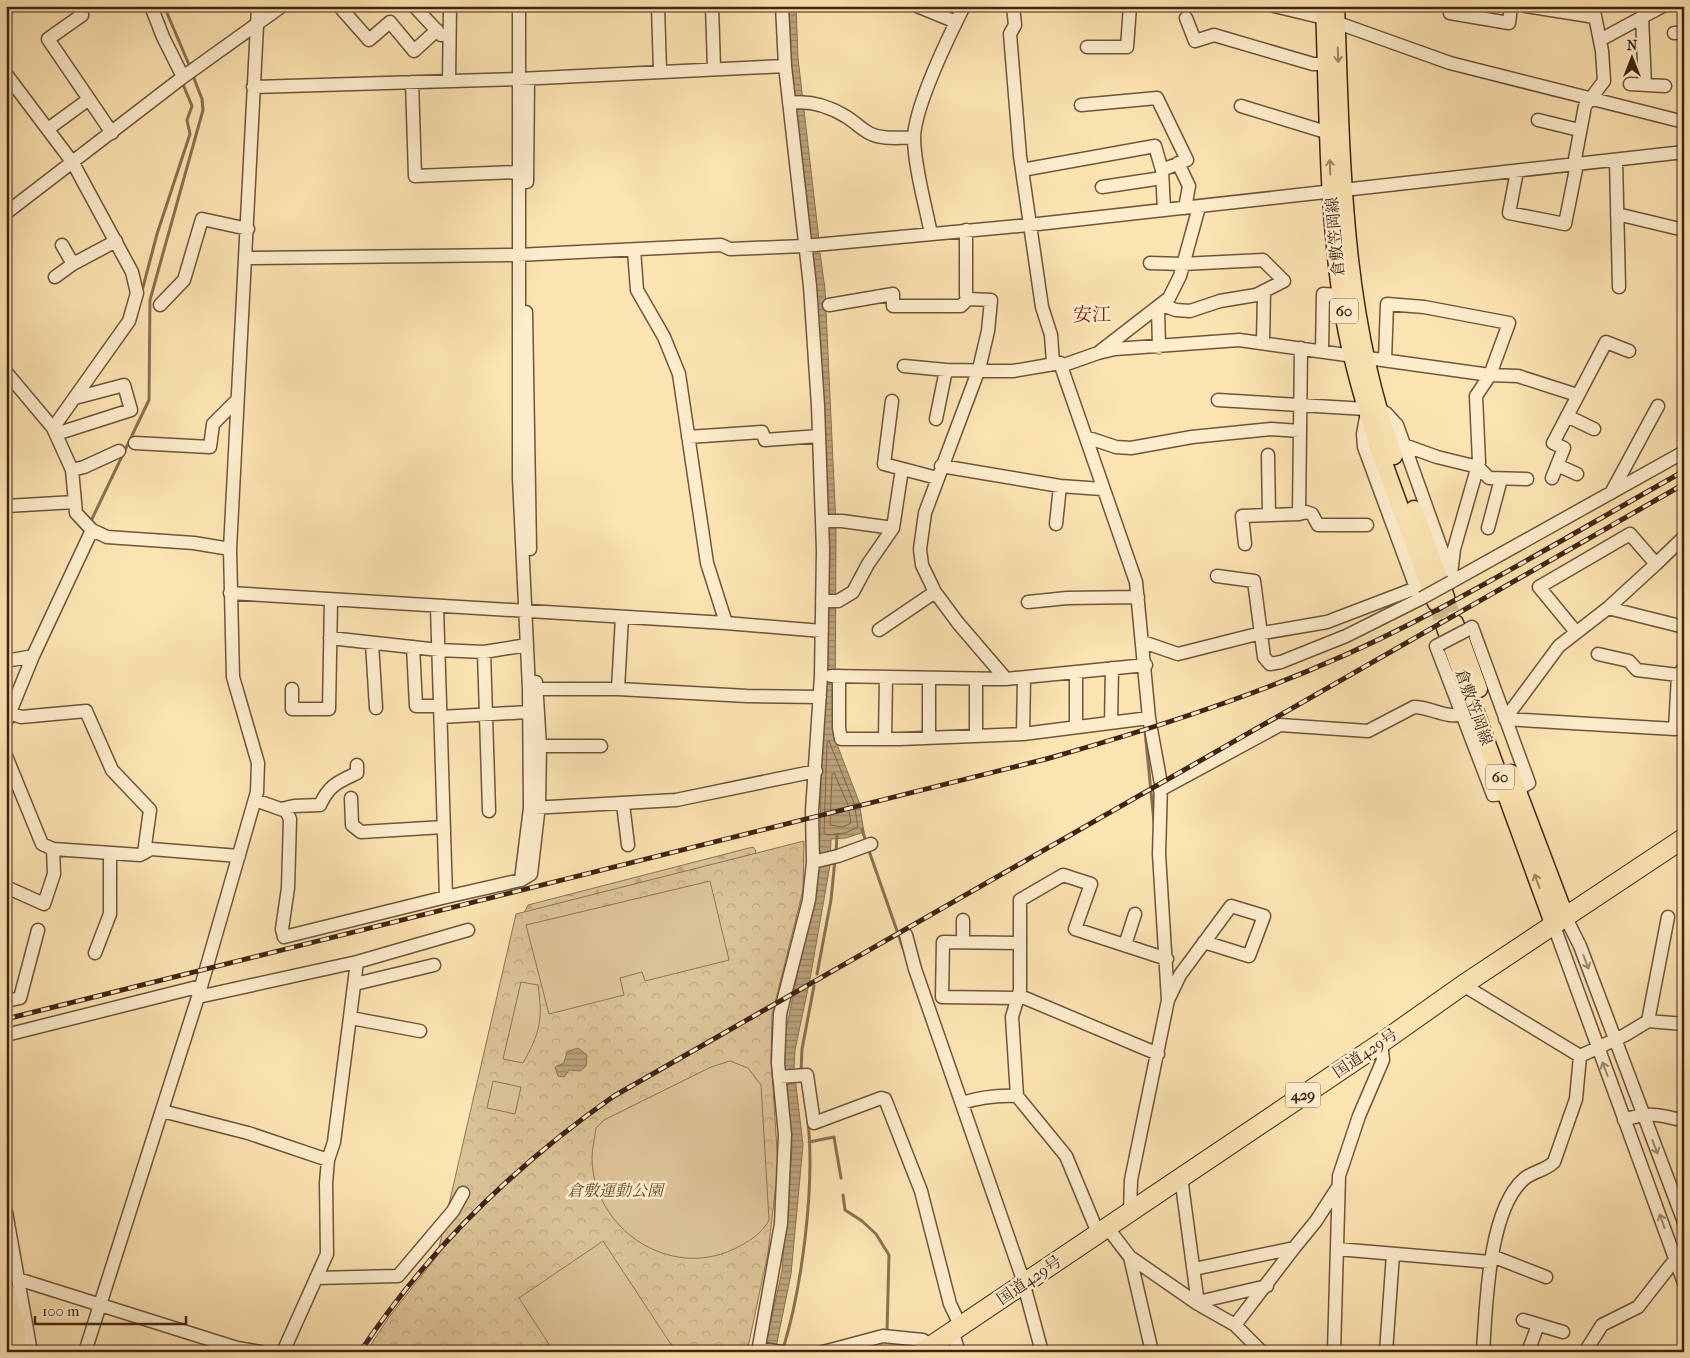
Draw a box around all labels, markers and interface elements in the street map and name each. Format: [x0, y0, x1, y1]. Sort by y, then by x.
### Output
north arrow [1608, 32, 1658, 82]
text: N [1627, 37, 1638, 54]
one-way arrow [1334, 47, 1343, 63]
one-way arrow [1325, 159, 1335, 176]
street label: 倉敷笠岡線 [1322, 196, 1348, 278]
road number: 60 [1330, 298, 1358, 324]
district label: 安江 [1073, 304, 1111, 326]
street label: 倉敷笠岡線 [1451, 666, 1497, 748]
road number: 60 [1486, 764, 1514, 790]
one-way arrow [1532, 874, 1541, 889]
one-way arrow [1582, 954, 1591, 970]
street label: 国道429号 [1329, 1024, 1401, 1082]
one-way arrow [1599, 1061, 1608, 1076]
road number: 429 [1286, 1082, 1320, 1108]
one-way arrow [1651, 1139, 1660, 1155]
park label: 倉敷運動公園 [567, 1181, 666, 1200]
one-way arrow [1656, 1214, 1666, 1229]
street label: 国道429号 [993, 1251, 1065, 1309]
scale bar [35, 1293, 186, 1325]
text: 100 m [42, 1302, 80, 1320]

